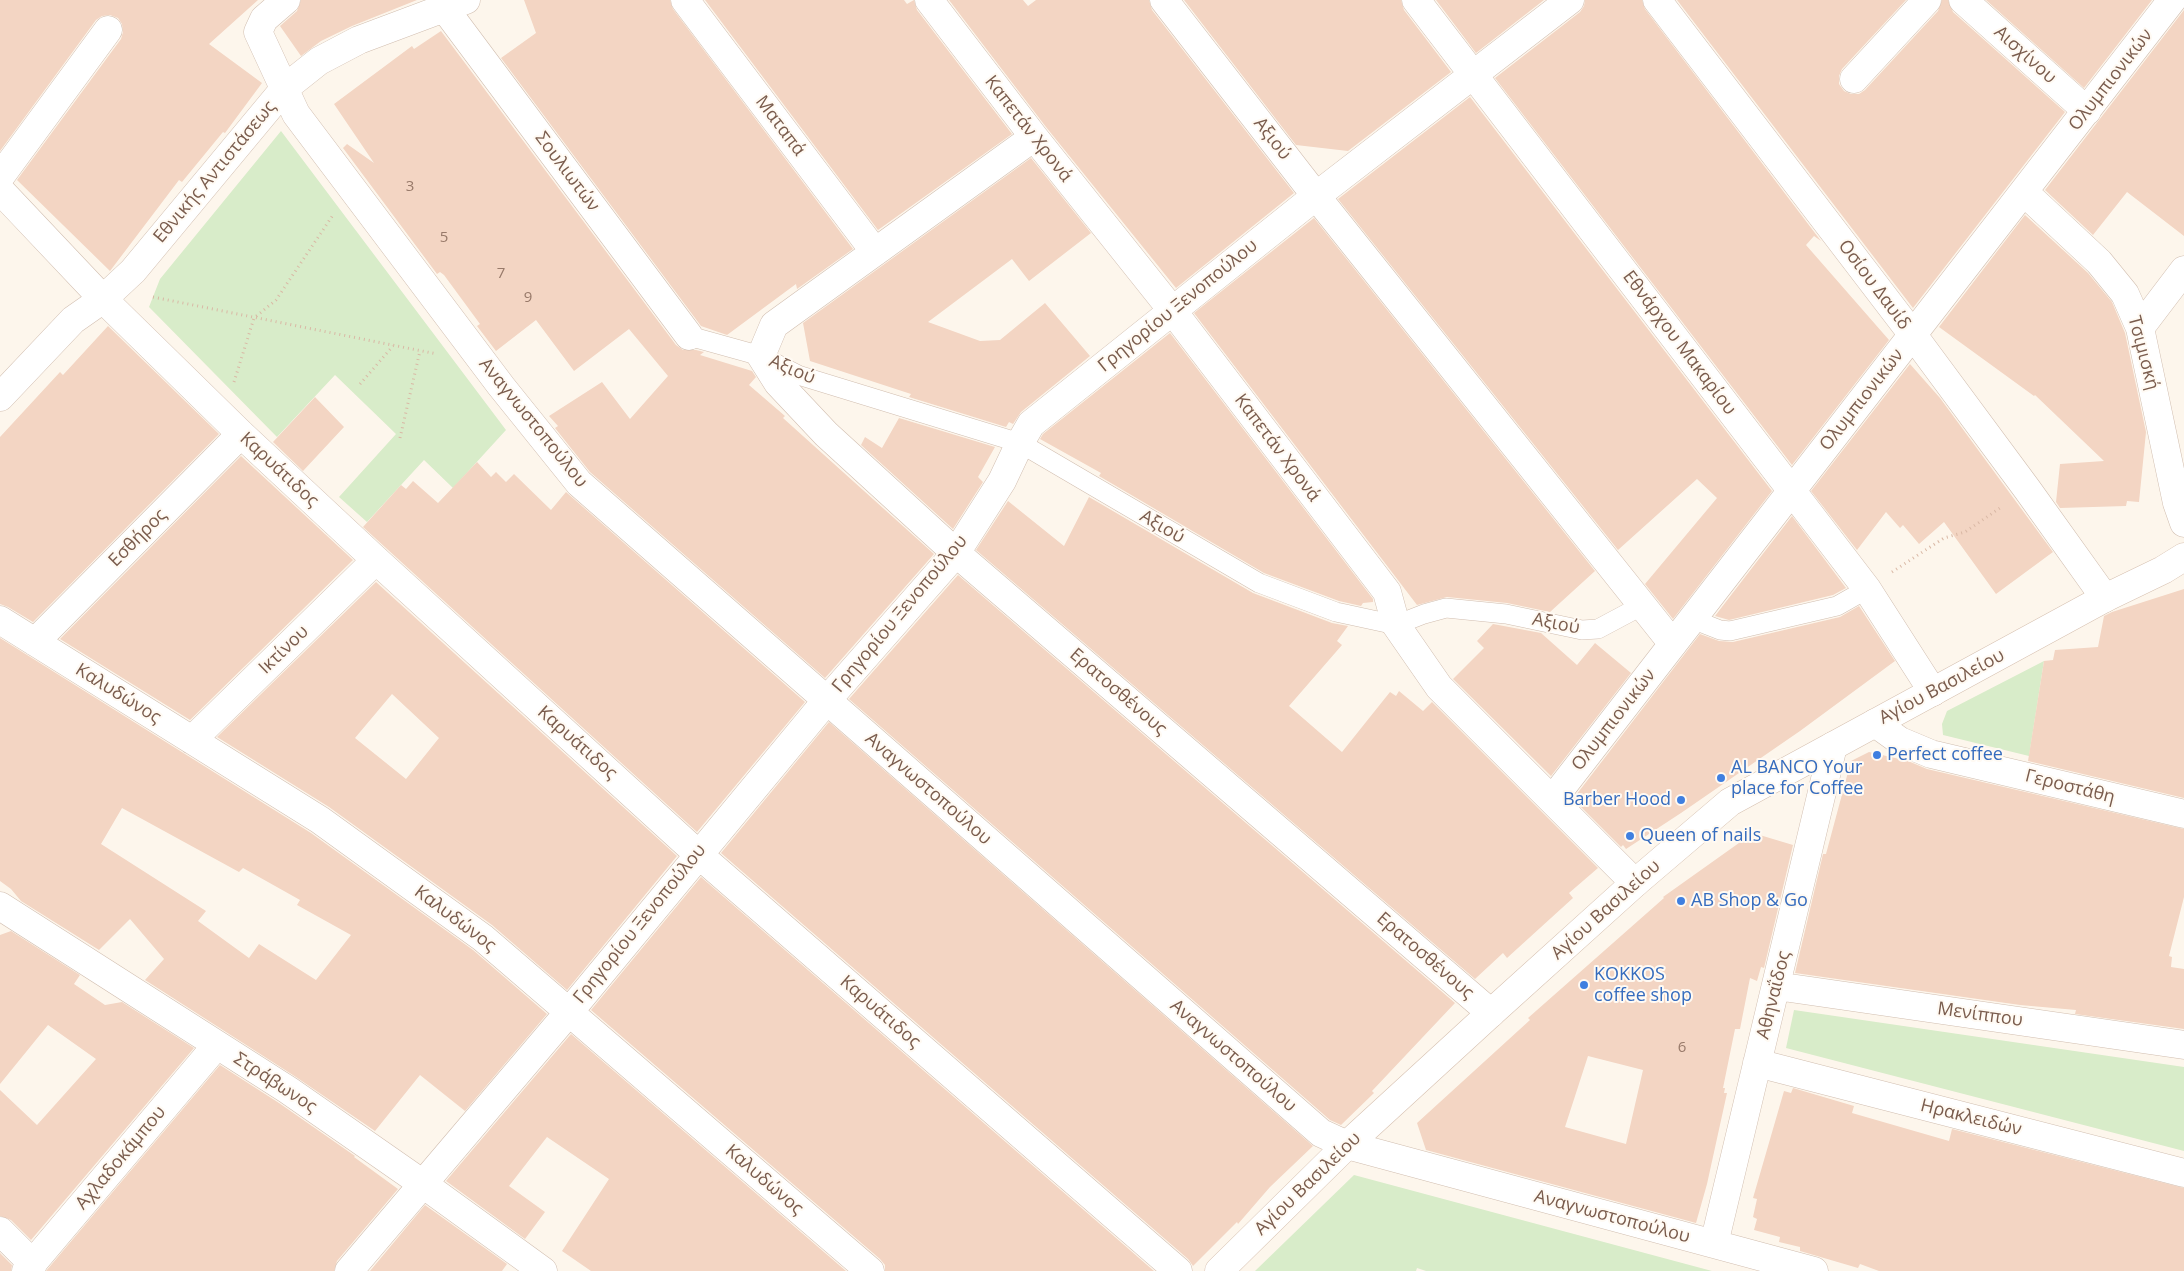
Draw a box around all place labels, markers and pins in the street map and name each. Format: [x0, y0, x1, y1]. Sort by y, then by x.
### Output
place label: Perfect coffee [1887, 744, 2003, 766]
marker: Perfect coffee [1871, 749, 1883, 761]
place label: AL BANCO Your place for Coffee [1731, 757, 1863, 800]
marker: AL BANCO Your place for Coffee [1715, 772, 1727, 784]
place label: Barber Hood [1563, 789, 1671, 811]
marker: Barber Hood [1675, 794, 1687, 806]
place label: Queen of nails [1640, 825, 1761, 847]
marker: Queen of nails [1624, 830, 1636, 842]
place label: AB Shop & Go [1691, 890, 1808, 912]
marker: AB Shop & Go [1675, 895, 1687, 907]
place label: KOKKOS coffee shop [1594, 964, 1692, 1006]
marker: KOKKOS coffee shop [1578, 979, 1590, 991]

